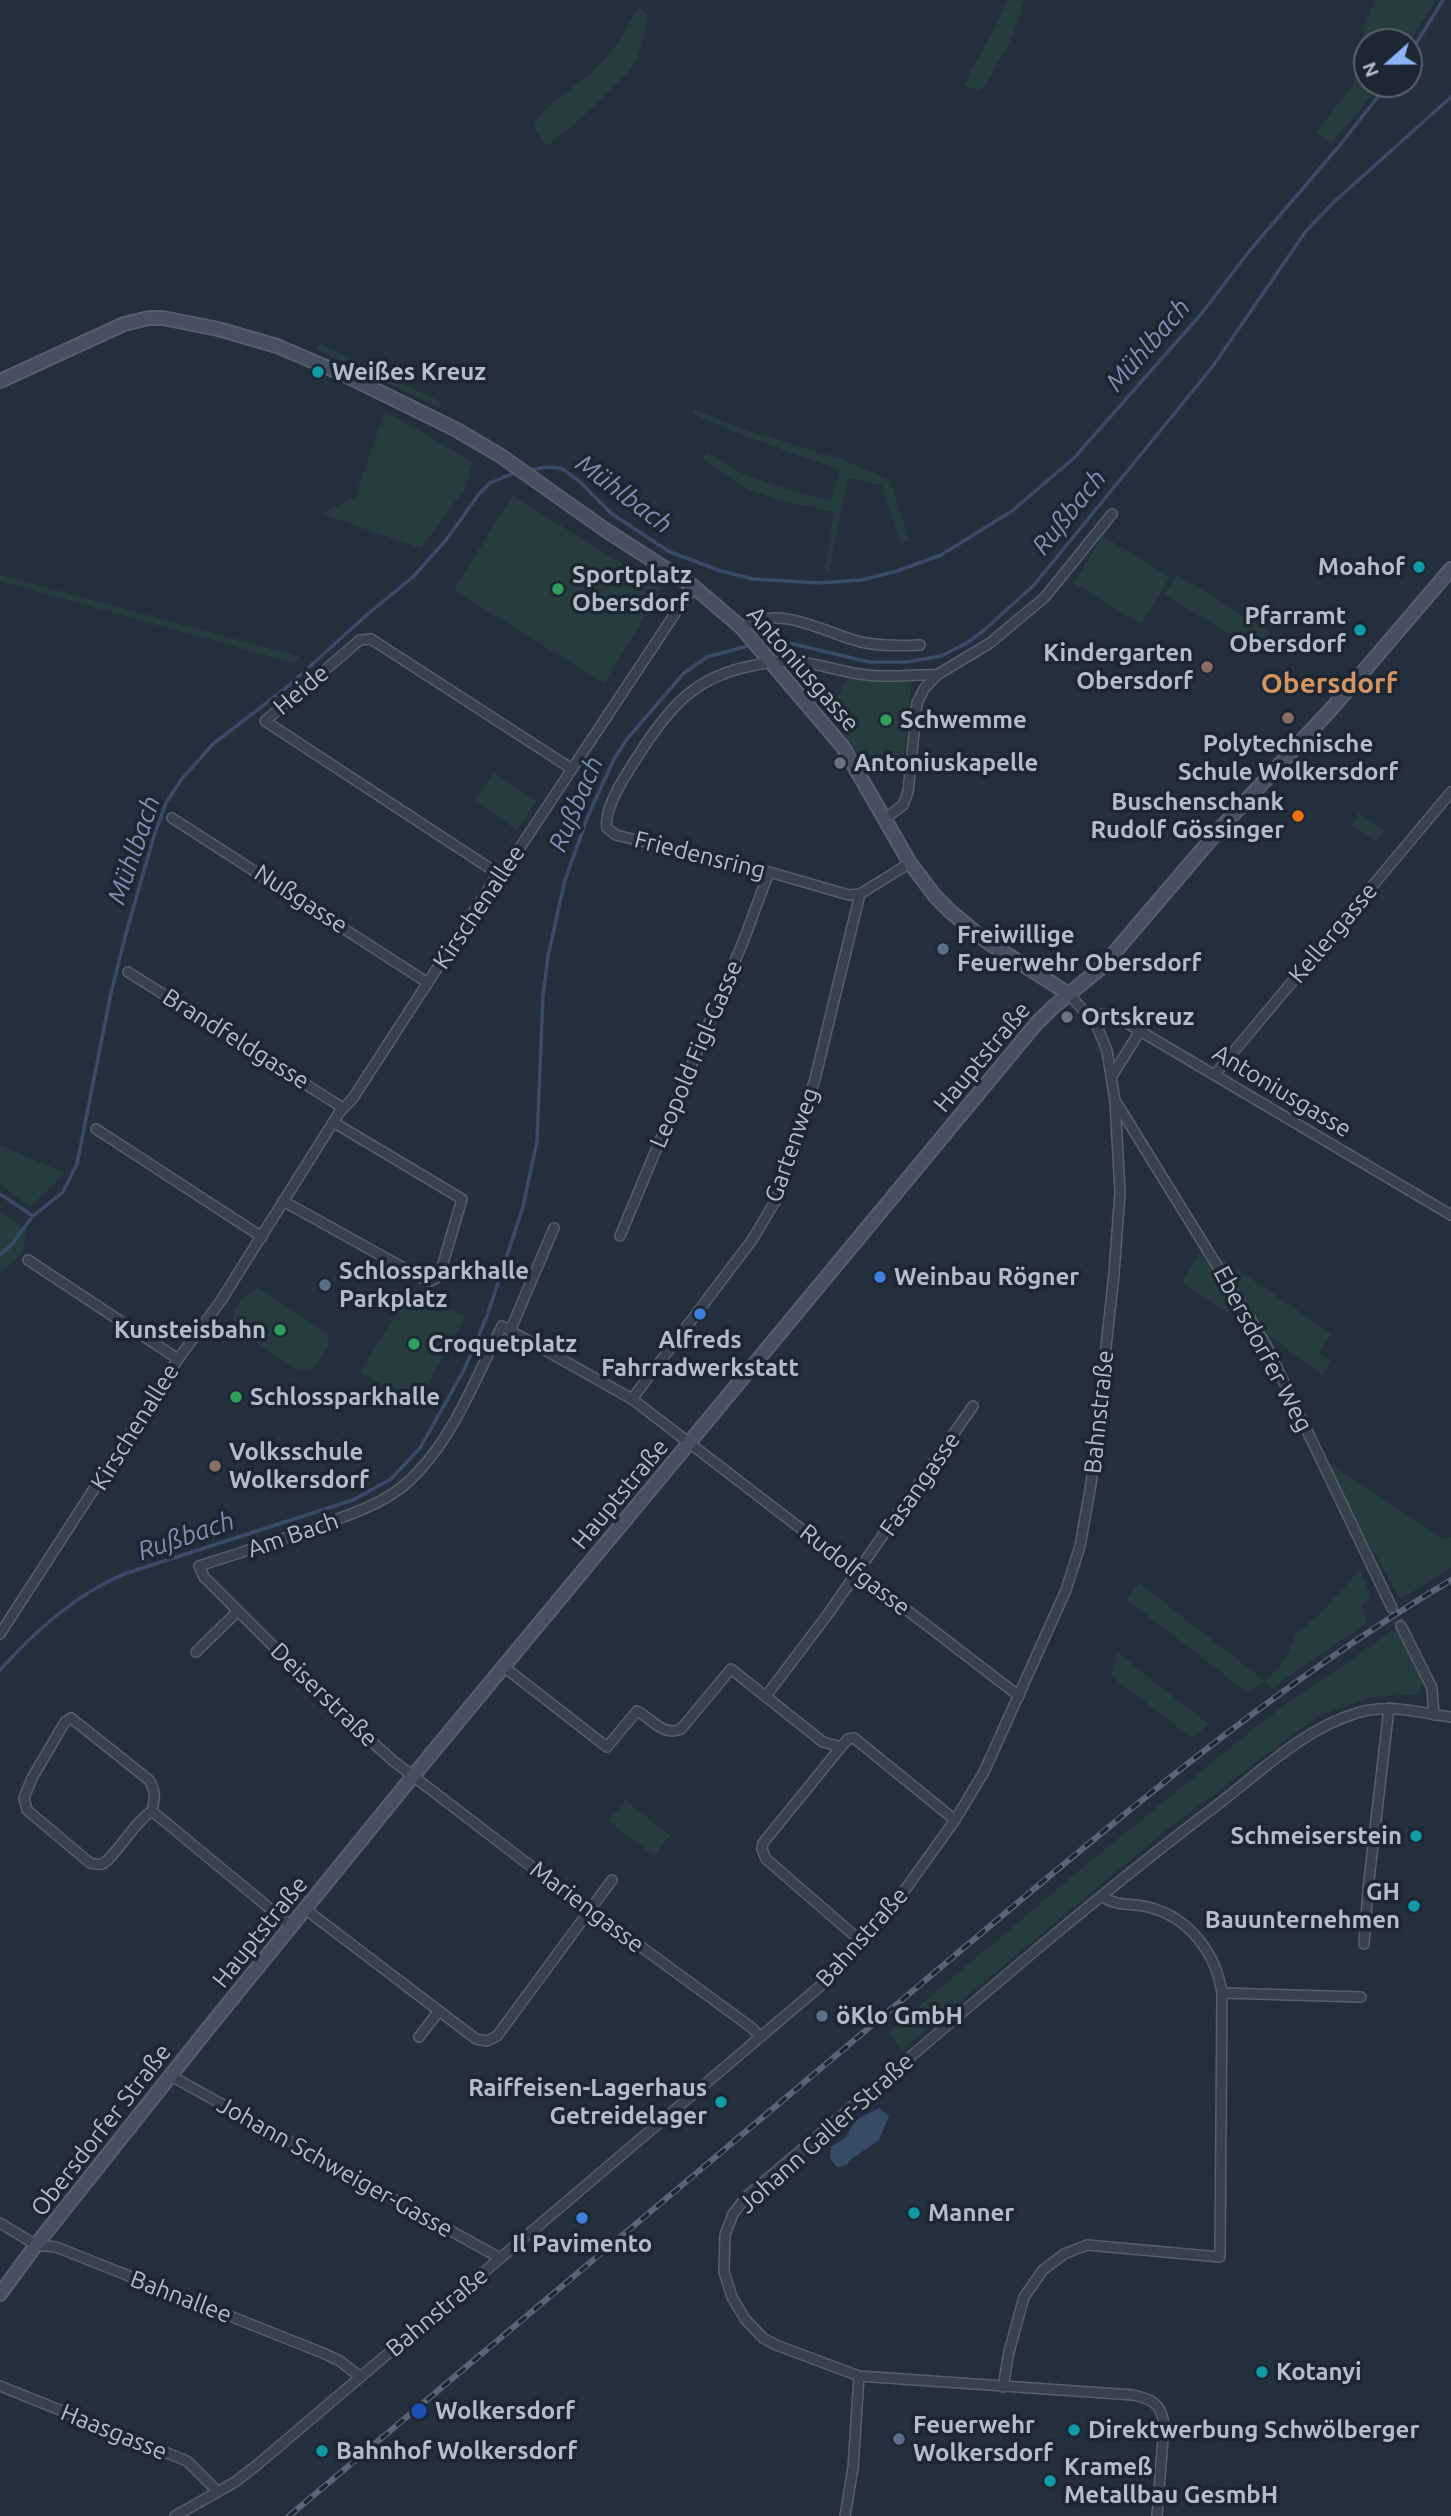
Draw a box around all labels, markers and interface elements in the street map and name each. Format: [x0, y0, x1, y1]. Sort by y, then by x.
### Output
north arrow [1353, 28, 1423, 98]
text: N [1357, 59, 1383, 80]
water label: Mühlbach [1099, 292, 1197, 398]
place label: Weißes Kreuz [332, 358, 486, 386]
marker: Weißes Kreuz [310, 364, 326, 380]
water label: Mühlbach [570, 448, 678, 540]
water label: Rußbach [1025, 463, 1113, 561]
place label: Moahof [1318, 553, 1405, 581]
marker: Moahof [1411, 559, 1427, 575]
place label: Sportplatz Obersdorf [572, 561, 692, 617]
marker: Sportplatz Obersdorf [550, 581, 566, 597]
street label: Antoniusgasse [741, 600, 865, 738]
place label: Pfarramt Obersdorf [1229, 602, 1346, 658]
marker: Pfarramt Obersdorf [1352, 622, 1368, 638]
place label: Kindergarten Obersdorf [1043, 639, 1193, 695]
street label: Heide [268, 659, 334, 721]
marker: Kindergarten Obersdorf [1199, 659, 1215, 675]
district label: Obersdorf [1261, 667, 1397, 701]
place label: Schwemme [900, 706, 1027, 734]
marker: Polytechnische Schule Wolkersdorf [1280, 710, 1296, 726]
marker: Schwemme [878, 712, 894, 728]
place label: Polytechnische Schule Wolkersdorf [1178, 730, 1398, 786]
place label: Antoniuskapelle [854, 749, 1038, 777]
water label: Rußbach [542, 752, 610, 856]
marker: Antoniuskapelle [832, 755, 848, 771]
place label: Buschenschank Rudolf Gössinger [1090, 788, 1284, 844]
water label: Mühlbach [101, 792, 167, 908]
marker: Buschenschank Rudolf Gössinger [1290, 808, 1306, 824]
street label: Friedensring [631, 825, 769, 885]
street label: Kirschenallee [427, 839, 531, 975]
street label: Nußgasse [249, 858, 353, 940]
street label: Kellergasse [1283, 877, 1383, 989]
place label: Freiwillige Feuerwehr Obersdorf [957, 921, 1201, 977]
marker: Freiwillige Feuerwehr Obersdorf [935, 941, 951, 957]
street label: Leopold Figl-Gasse [643, 956, 749, 1152]
street label: Brandfeldgasse [157, 982, 315, 1096]
street label: Hauptstraße [928, 996, 1036, 1118]
place label: Ortskreuz [1081, 1003, 1194, 1031]
marker: Ortskreuz [1059, 1009, 1075, 1025]
street label: Antoniusgasse [1207, 1038, 1357, 1144]
street label: Gartenweg [759, 1084, 825, 1206]
place label: Schlossparkhalle Parkplatz [339, 1257, 529, 1313]
street label: Ebersdorfer Weg [1207, 1261, 1319, 1437]
place label: Weinbau Rögner [894, 1263, 1079, 1291]
marker: Weinbau Rögner [872, 1269, 888, 1285]
marker: Schlossparkhalle Parkplatz [317, 1277, 333, 1293]
marker: Alfreds Fahrradwerkstatt [692, 1306, 708, 1322]
place label: Kunsteisbahn [114, 1316, 266, 1344]
marker: Kunsteisbahn [272, 1322, 288, 1338]
place label: Alfreds Fahrradwerkstatt [601, 1326, 799, 1382]
place label: Croquetplatz [428, 1330, 577, 1358]
marker: Croquetplatz [406, 1336, 422, 1352]
street label: Bahnstraße [1078, 1349, 1120, 1475]
street label: Kirschenallee [85, 1358, 185, 1496]
place label: Schlossparkhalle [250, 1383, 440, 1411]
marker: Schlossparkhalle [228, 1389, 244, 1405]
street label: Fasangasse [874, 1426, 966, 1542]
street label: Hauptstraße [566, 1433, 674, 1555]
place label: Volksschule Wolkersdorf [229, 1438, 369, 1494]
marker: Volksschule Wolkersdorf [207, 1458, 223, 1474]
water label: Rußbach [134, 1505, 238, 1567]
street label: Am Bach [244, 1506, 342, 1564]
street label: Rudolfgasse [794, 1518, 916, 1622]
street label: Deiserstraße [264, 1637, 384, 1753]
place label: Schmeiserstein [1231, 1822, 1402, 1850]
marker: Schmeiserstein [1408, 1828, 1424, 1844]
street label: Mariengasse [524, 1855, 650, 1959]
street label: Hauptstraße [206, 1870, 314, 1994]
place label: GH Bauunternehmen [1205, 1878, 1400, 1934]
street label: Bahnstraße [810, 1881, 914, 1993]
marker: GH Bauunternehmen [1406, 1898, 1422, 1914]
place label: öKlo GmbH [836, 2002, 963, 2030]
marker: öKlo GmbH [814, 2008, 830, 2024]
street label: Obersdorfer Straße [25, 2038, 177, 2222]
street label: Johann Galler-Straße [733, 2047, 919, 2219]
place label: Raiffeisen-Lagerhaus Getreidelager [468, 2074, 707, 2130]
street label: Johann Schweiger-Gasse [212, 2090, 458, 2244]
marker: Raiffeisen-Lagerhaus Getreidelager [713, 2094, 729, 2110]
place label: Manner [928, 2199, 1014, 2227]
marker: Manner [906, 2205, 922, 2221]
marker: Il Pavimento [574, 2210, 590, 2226]
place label: Il Pavimento [512, 2230, 652, 2258]
street label: Bahnstraße [380, 2261, 494, 2363]
street label: Bahnallee [126, 2264, 236, 2330]
place label: Kotanyi [1276, 2358, 1362, 2386]
marker: Kotanyi [1254, 2364, 1270, 2380]
place label: Wolkersdorf [435, 2397, 575, 2425]
street label: Haasgasse [57, 2398, 171, 2466]
marker: Wolkersdorf [409, 2401, 429, 2421]
place label: Feuerwehr Wolkersdorf [913, 2411, 1053, 2467]
place label: Direktwerbung Schwölberger [1088, 2416, 1419, 2444]
marker: Direktwerbung Schwölberger [1066, 2422, 1082, 2438]
marker: Feuerwehr Wolkersdorf [891, 2431, 907, 2447]
place label: Bahnhof Wolkersdorf [336, 2437, 577, 2465]
marker: Bahnhof Wolkersdorf [314, 2443, 330, 2459]
place label: Krameß Metallbau GesmbH [1064, 2453, 1278, 2509]
marker: Krameß Metallbau GesmbH [1042, 2473, 1058, 2489]

